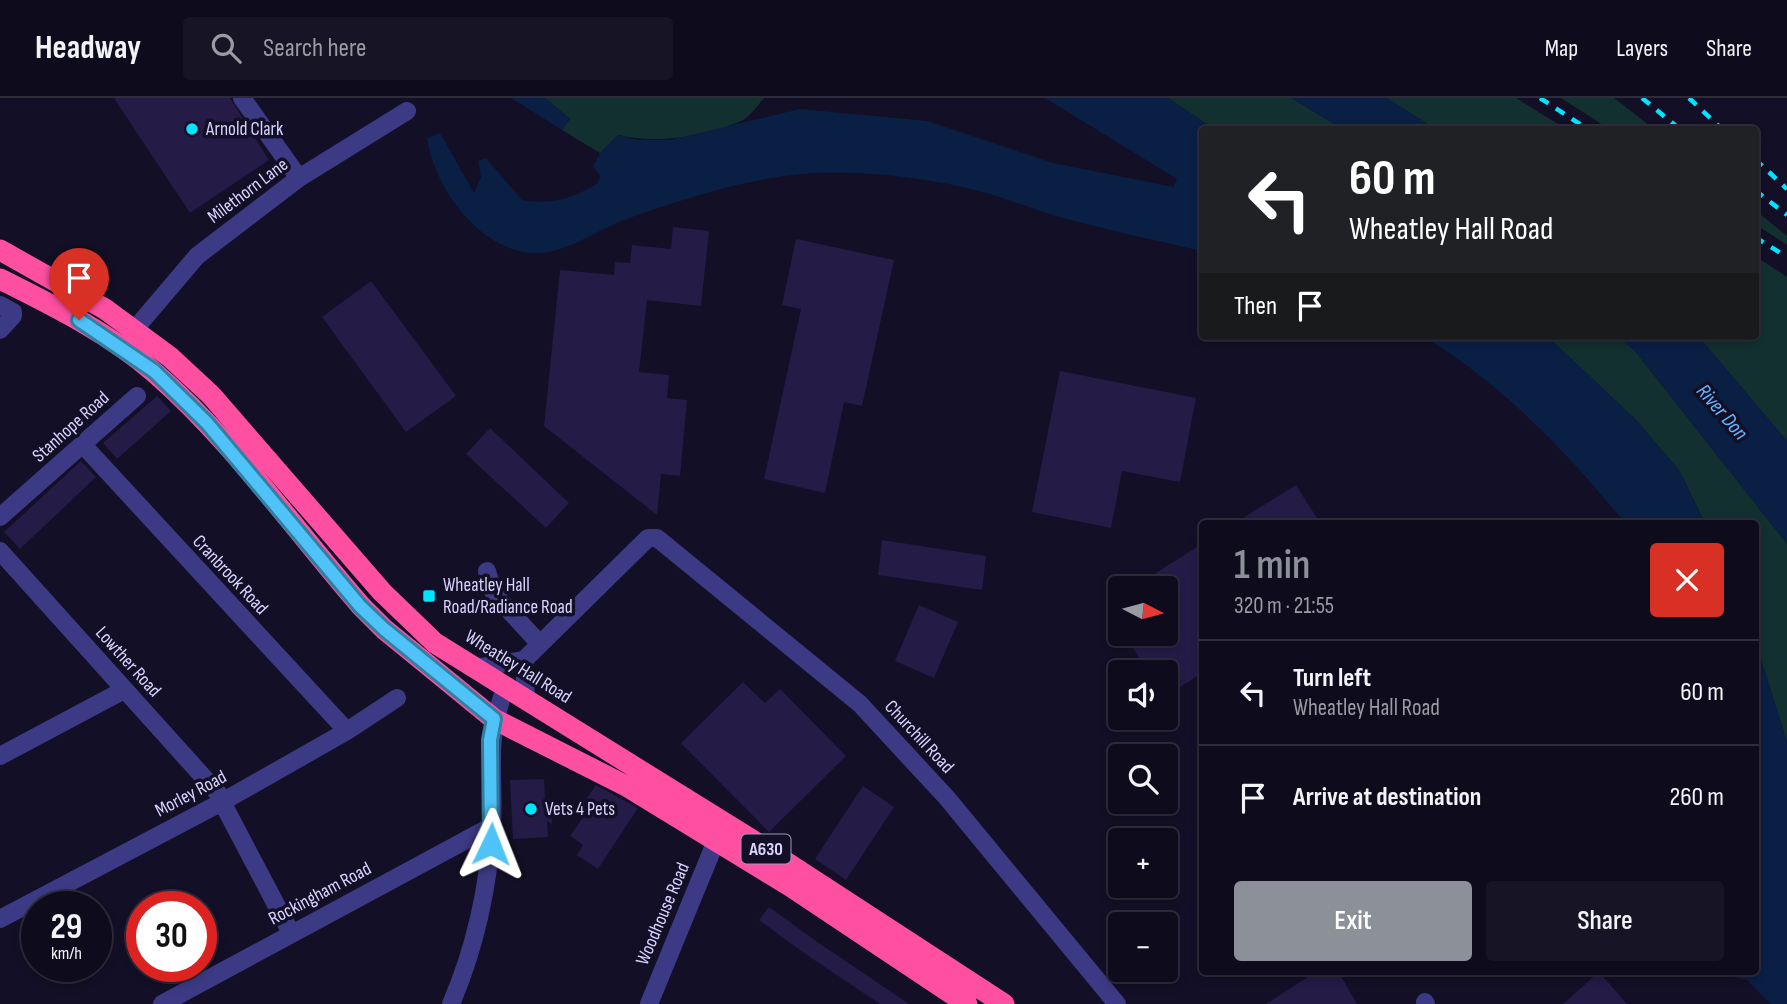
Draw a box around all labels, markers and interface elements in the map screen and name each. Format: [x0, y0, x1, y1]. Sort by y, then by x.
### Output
search box [183, 17, 673, 80]
text: Headway [35, 28, 141, 68]
icon: search [207, 29, 245, 67]
text: Search here [263, 33, 366, 64]
text: Map [1545, 34, 1578, 63]
text: Layers [1616, 34, 1668, 63]
text: Share [1706, 34, 1752, 63]
place label: Arnold Clark [205, 118, 284, 141]
marker: Arnold Clark [184, 121, 200, 137]
text: 60 m [1349, 150, 1436, 209]
street label: Milethorn Lane [203, 153, 293, 229]
icon: left [1234, 154, 1325, 245]
text: Wheatley Hall Road [1349, 210, 1553, 249]
pin [49, 248, 109, 320]
icon: arrive [60, 259, 98, 297]
icon: arrive [1291, 287, 1329, 325]
text: Then [1234, 291, 1277, 322]
water label: River Don [1691, 379, 1753, 445]
street label: Stanhope Road [28, 387, 114, 467]
street label: Cranbrook Road [187, 530, 273, 620]
text: 1 min [1234, 540, 1310, 591]
button: close [1650, 543, 1724, 617]
place label: Wheatley Hall Road/Radiance Road [443, 574, 573, 619]
north arrow [1108, 576, 1178, 646]
map controls [1108, 576, 1178, 982]
marker: Wheatley Hall Road/Radiance Road [421, 588, 437, 604]
text: 320 m · 21:55 [1234, 592, 1334, 620]
street label: Lowther Road [90, 622, 166, 702]
street label: Wheatley Hall Road [460, 625, 576, 709]
button: sound [1108, 660, 1178, 730]
text: Turn left [1293, 663, 1371, 694]
icon: left [1234, 674, 1272, 712]
text: 60 m [1680, 677, 1724, 708]
text: Wheatley Hall Road [1293, 694, 1440, 722]
street label: Churchill Road [879, 696, 959, 778]
button: search [1108, 744, 1178, 814]
street label: Morley Road [151, 766, 231, 822]
icon: arrive [1234, 779, 1272, 817]
text: Arrive at destination [1293, 782, 1481, 813]
text: 260 m [1669, 782, 1724, 813]
place label: Vets 4 Pets [545, 798, 615, 821]
marker: Vets 4 Pets [523, 801, 539, 817]
position arrow [454, 807, 528, 881]
button: + [1108, 828, 1178, 898]
road number: A630 [742, 834, 790, 864]
street label: Rockingham Road [265, 857, 375, 931]
street label: Woodhouse Road [631, 859, 695, 969]
button: Exit [1234, 881, 1472, 961]
button: Share [1486, 881, 1724, 961]
speed limit sign: 30 [126, 891, 217, 982]
text: 29 [51, 906, 82, 949]
button: − [1108, 912, 1178, 982]
text: km/h [51, 943, 82, 964]

